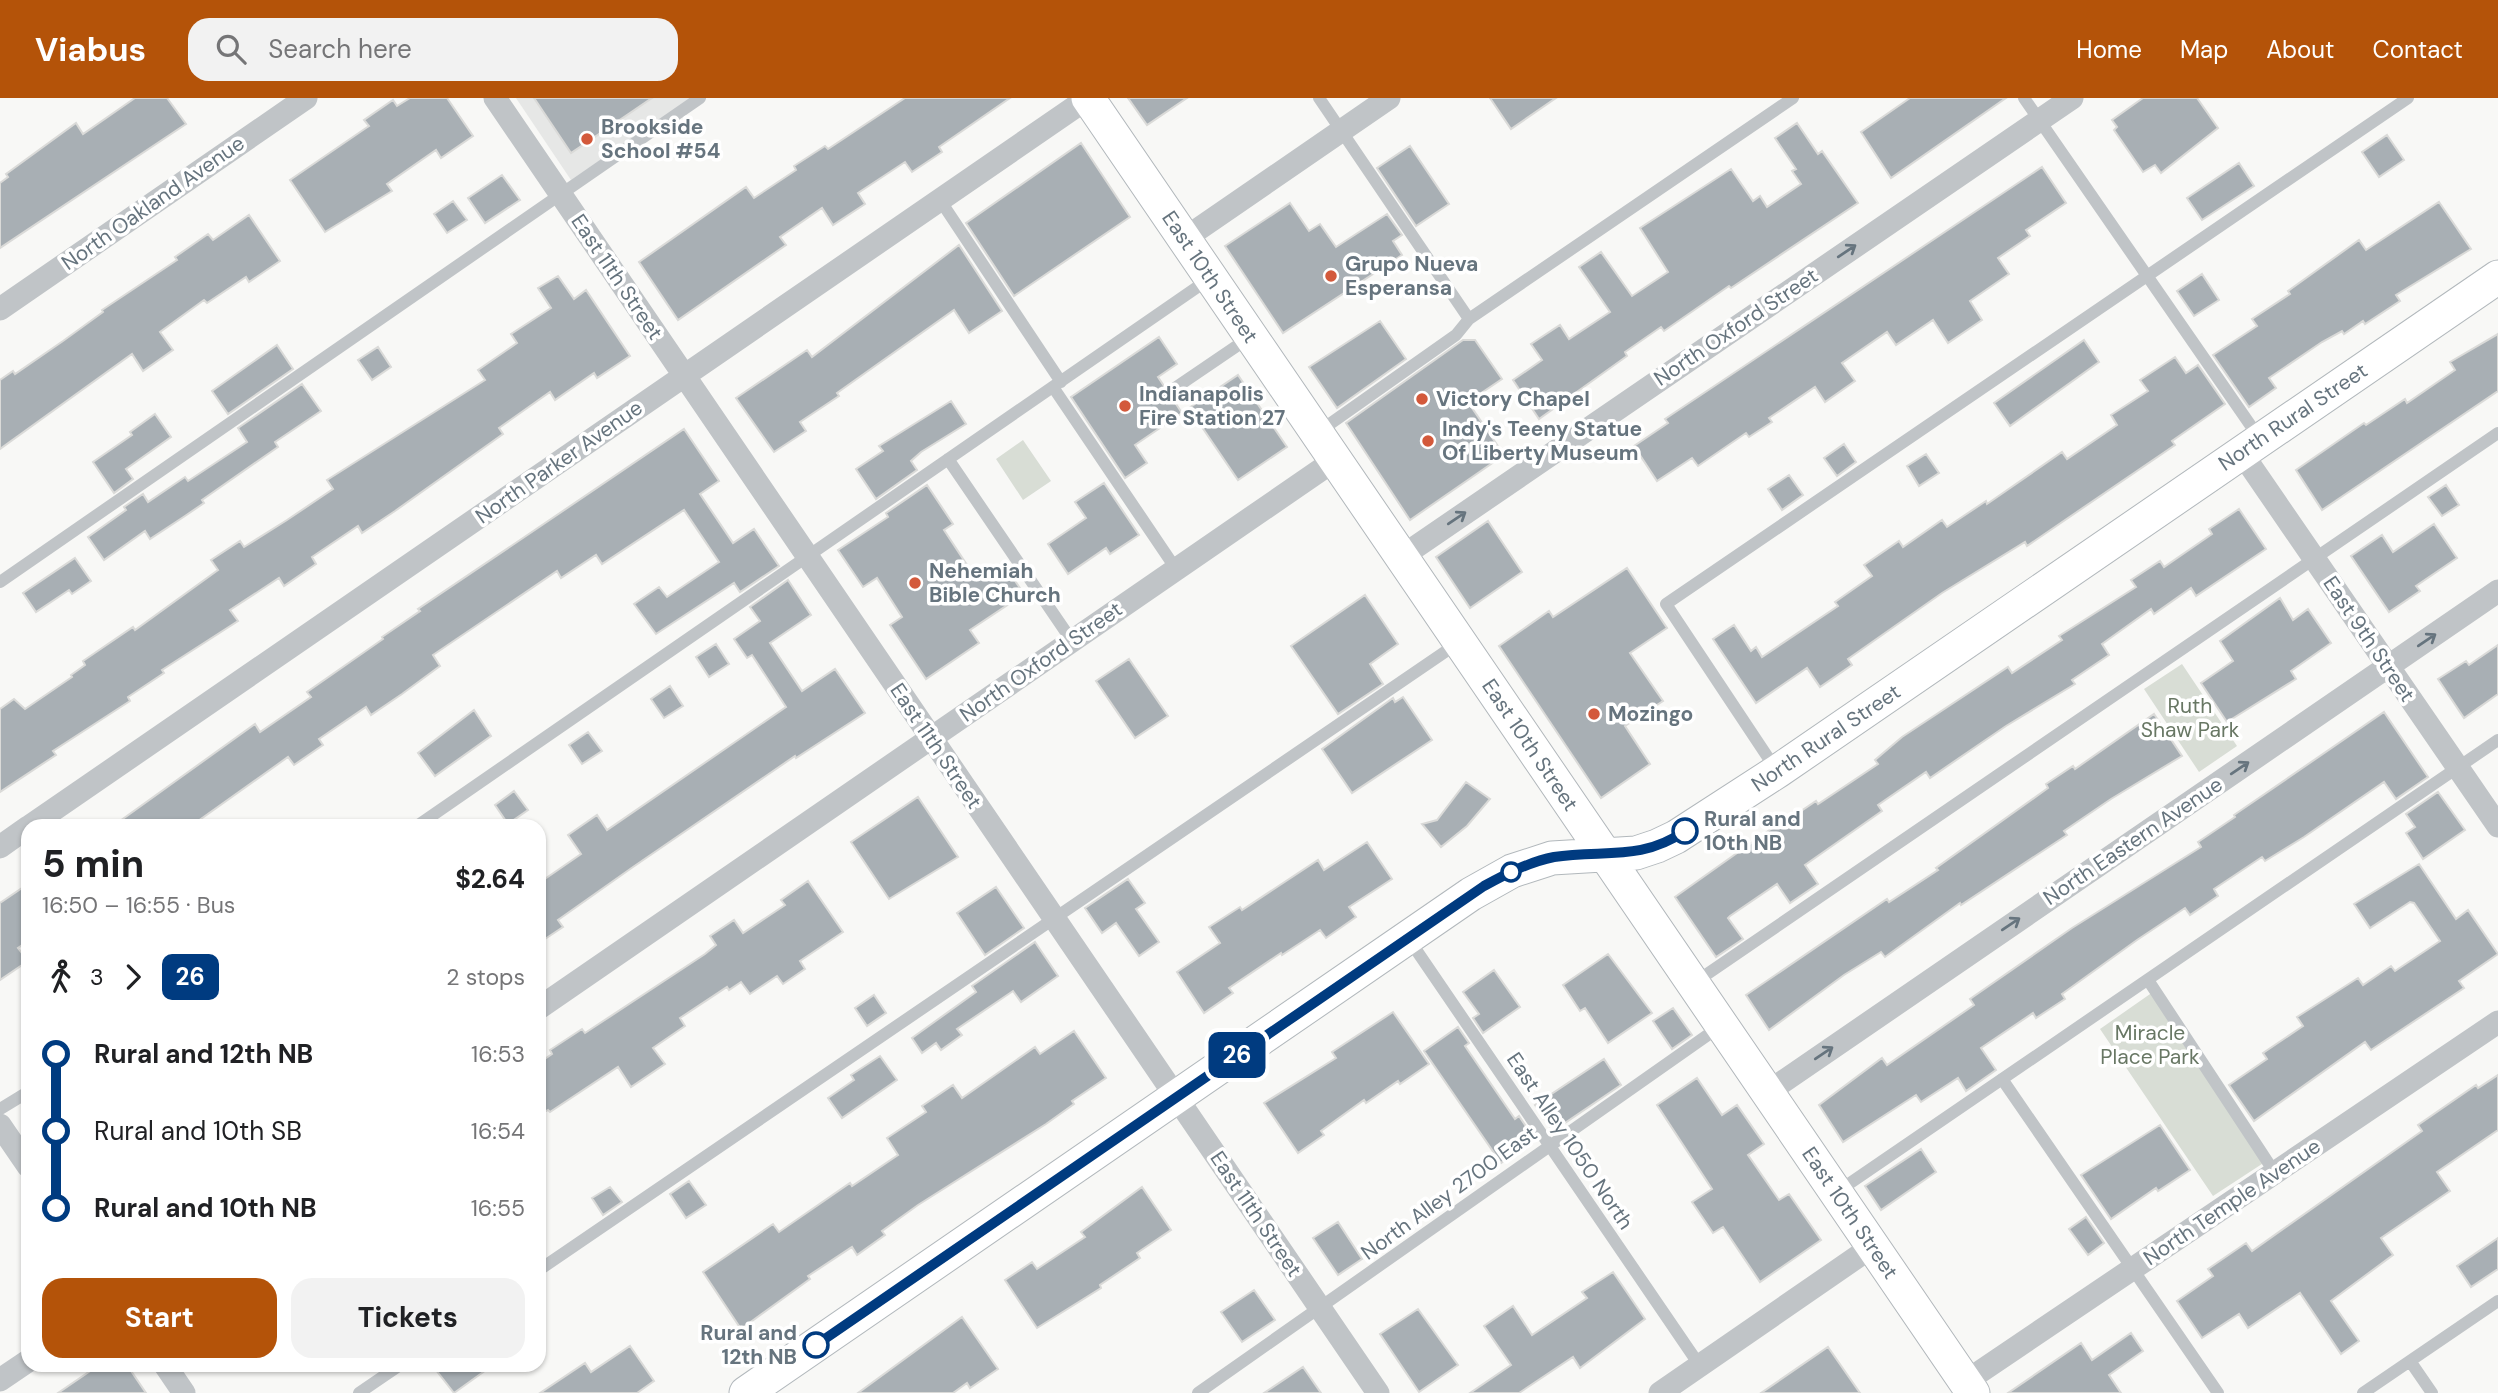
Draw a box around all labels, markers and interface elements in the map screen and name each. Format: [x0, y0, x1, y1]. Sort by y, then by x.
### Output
search box [188, 18, 678, 81]
text: Viabus [35, 28, 146, 71]
icon: search [212, 30, 250, 68]
text: Search here [268, 32, 412, 66]
text: Home [2076, 34, 2142, 65]
text: Map [2180, 34, 2228, 65]
text: About [2266, 34, 2335, 65]
text: Contact [2373, 34, 2463, 65]
place label: Brookside School #54 [601, 113, 720, 165]
street label: North Oakland Avenue [56, 129, 250, 277]
marker: Brookside School #54 [579, 131, 595, 147]
street label: East 10th Street [1155, 206, 1265, 348]
street label: East 11th Street [565, 209, 669, 345]
one-way arrow [1837, 244, 1857, 258]
place label: Grupo Nueva Esperansa [1345, 250, 1478, 302]
street label: North Oxford Street [1649, 262, 1823, 392]
marker: Grupo Nueva Esperansa [1323, 268, 1339, 284]
street label: North Rural Street [2213, 357, 2373, 477]
place label: Indianapolis Fire Station 27 [1139, 380, 1285, 432]
place label: Victory Chapel [1436, 385, 1590, 413]
marker: Victory Chapel [1414, 391, 1430, 407]
street label: North Parker Avenue [470, 394, 648, 530]
marker: Indianapolis Fire Station 27 [1117, 398, 1133, 414]
place label: Indy's Teeny Statue Of Liberty Museum [1442, 415, 1642, 467]
marker: Indy's Teeny Statue Of Liberty Museum [1420, 433, 1436, 449]
one-way arrow [1447, 511, 1467, 525]
place label: Nehemiah Bible Church [929, 557, 1061, 609]
street label: East 9th Street [2317, 571, 2421, 707]
marker: Nehemiah Bible Church [907, 575, 923, 591]
street label: North Oxford Street [954, 595, 1128, 729]
one-way arrow [2417, 633, 2436, 647]
street label: East 10th Street [1475, 674, 1585, 816]
street label: East 11th Street [884, 678, 988, 814]
street label: North Rural Street [1746, 678, 1906, 798]
park label: Ruth Shaw Park [2141, 692, 2240, 744]
place label: Mozingo [1608, 700, 1693, 728]
marker: Mozingo [1586, 706, 1602, 722]
one-way arrow [2229, 761, 2249, 775]
street label: North Eastern Avenue [2038, 770, 2228, 912]
place label: Rural and 10th NB [1704, 805, 1801, 857]
marker: Rural and 10th NB [1672, 818, 1698, 844]
text: 5 min [42, 839, 144, 889]
text: $2.64 [455, 862, 525, 896]
unlabelled marker [1501, 862, 1521, 882]
text: 16:50 – 16:55 · Bus [42, 890, 235, 920]
one-way arrow [2001, 917, 2021, 931]
icon: walk [42, 958, 80, 996]
icon: forward [114, 958, 152, 996]
text: 26 [176, 961, 205, 992]
text: 3 [90, 962, 104, 992]
text: 2 stops [446, 962, 525, 992]
park label: Miracle Place Park [2100, 1019, 2200, 1071]
line badge: 26 [1206, 1032, 1268, 1078]
text: Rural and 12th NB [94, 1037, 313, 1071]
text: 16:53 [471, 1039, 525, 1069]
text: 26 [1222, 1039, 1252, 1070]
one-way arrow [1814, 1046, 1833, 1060]
street label: East Alley 1050 North [1500, 1047, 1640, 1235]
text: Rural and 10th SB [94, 1114, 302, 1148]
text: 16:54 [471, 1116, 525, 1146]
street label: North Alley 2700 East [1355, 1120, 1543, 1266]
street label: North Temple Avenue [2138, 1132, 2326, 1272]
street label: East 10th Street [1795, 1142, 1905, 1284]
street label: East 11th Street [1204, 1146, 1308, 1282]
text: Rural and 10th NB [94, 1191, 317, 1225]
text: 16:55 [471, 1193, 525, 1223]
button: Start [42, 1278, 277, 1358]
button: Tickets [291, 1278, 525, 1358]
place label: Rural and 12th NB [700, 1319, 797, 1371]
marker: Rural and 12th NB [803, 1332, 829, 1358]

